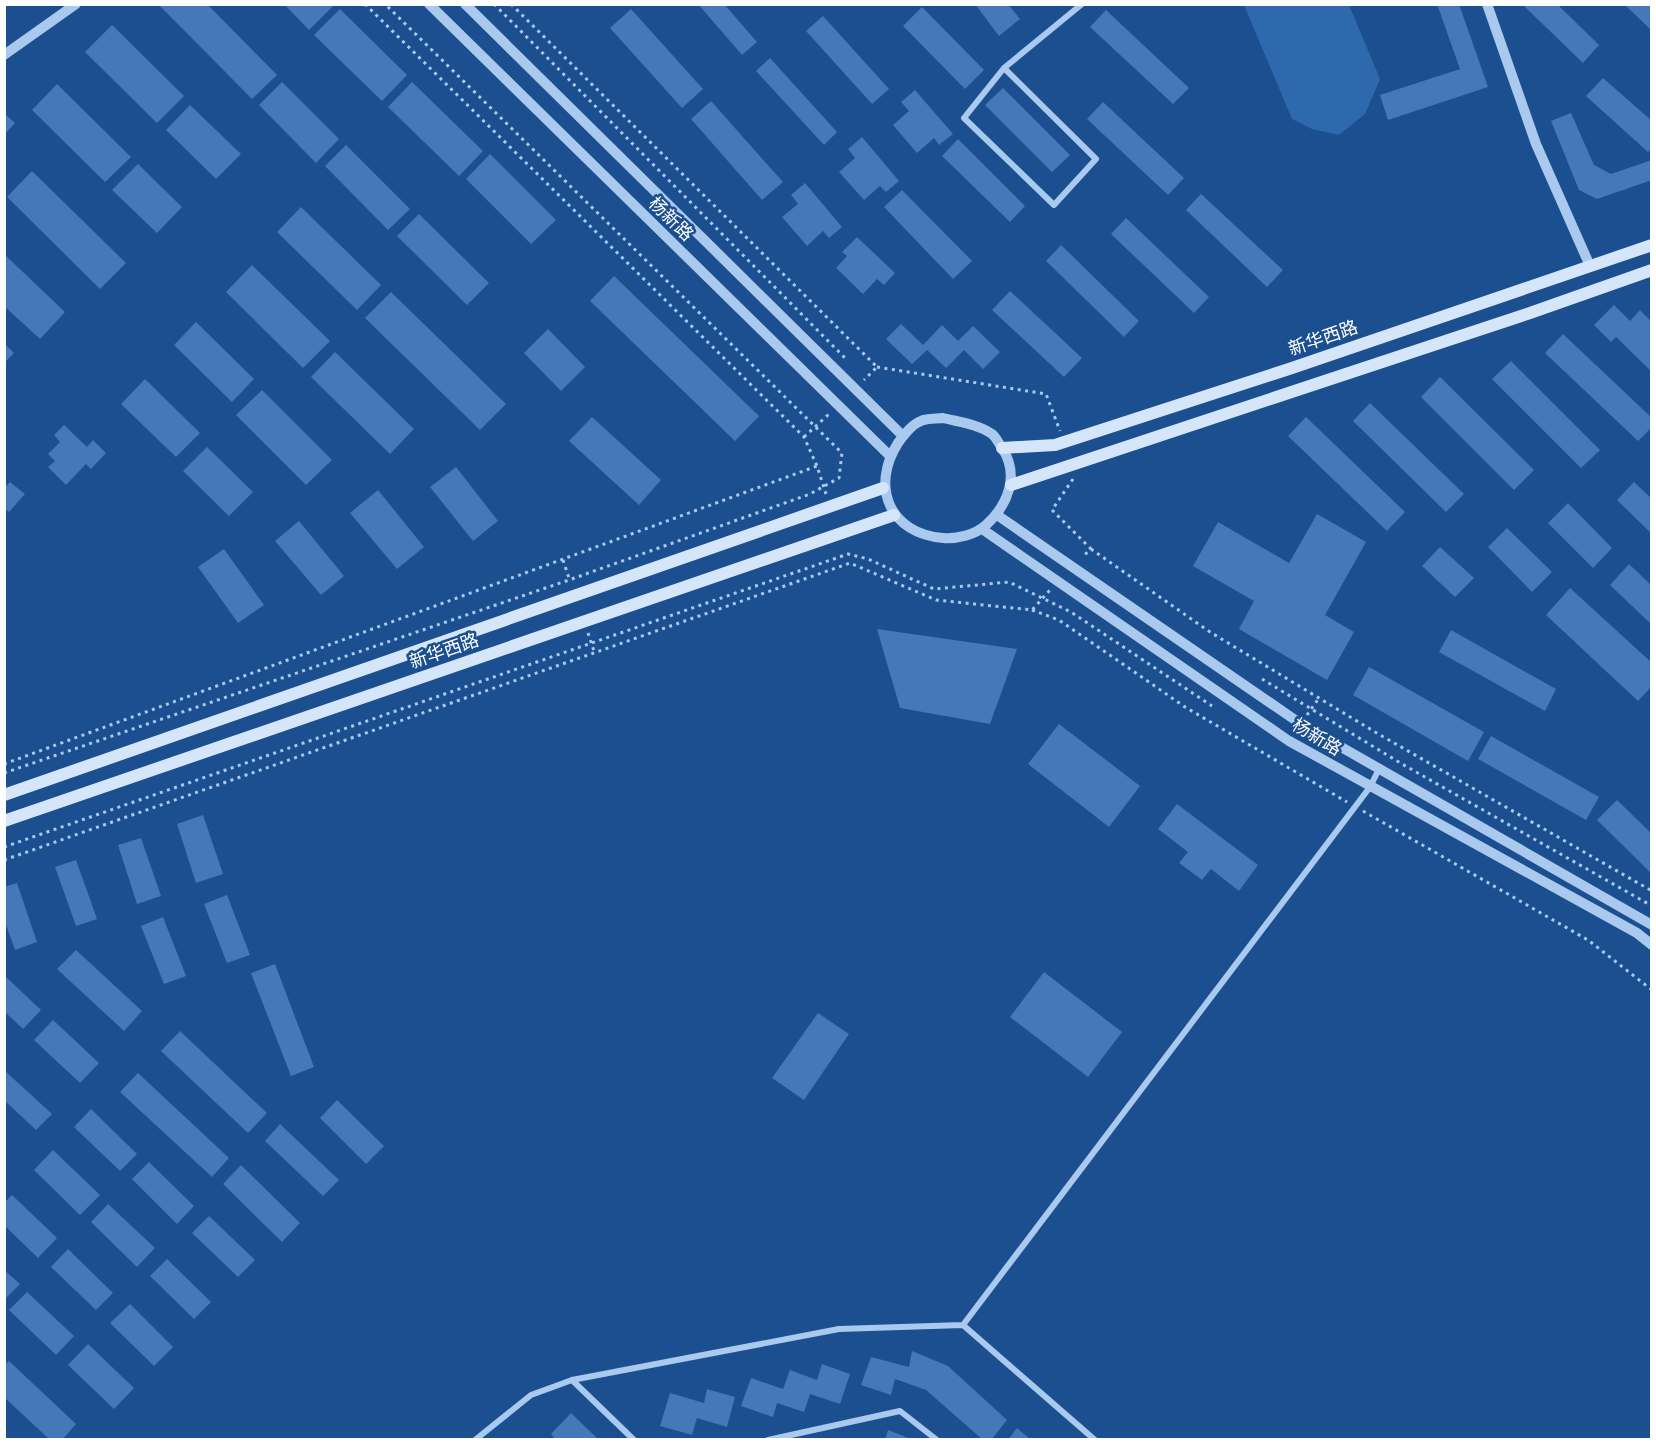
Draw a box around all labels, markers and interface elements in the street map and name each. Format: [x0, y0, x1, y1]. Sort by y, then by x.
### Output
street label: 杨新路 [645, 193, 697, 245]
street label: 新华西路 [1286, 317, 1360, 359]
street label: 新华西路 [407, 630, 481, 672]
street label: 杨新路 [1289, 715, 1345, 759]

